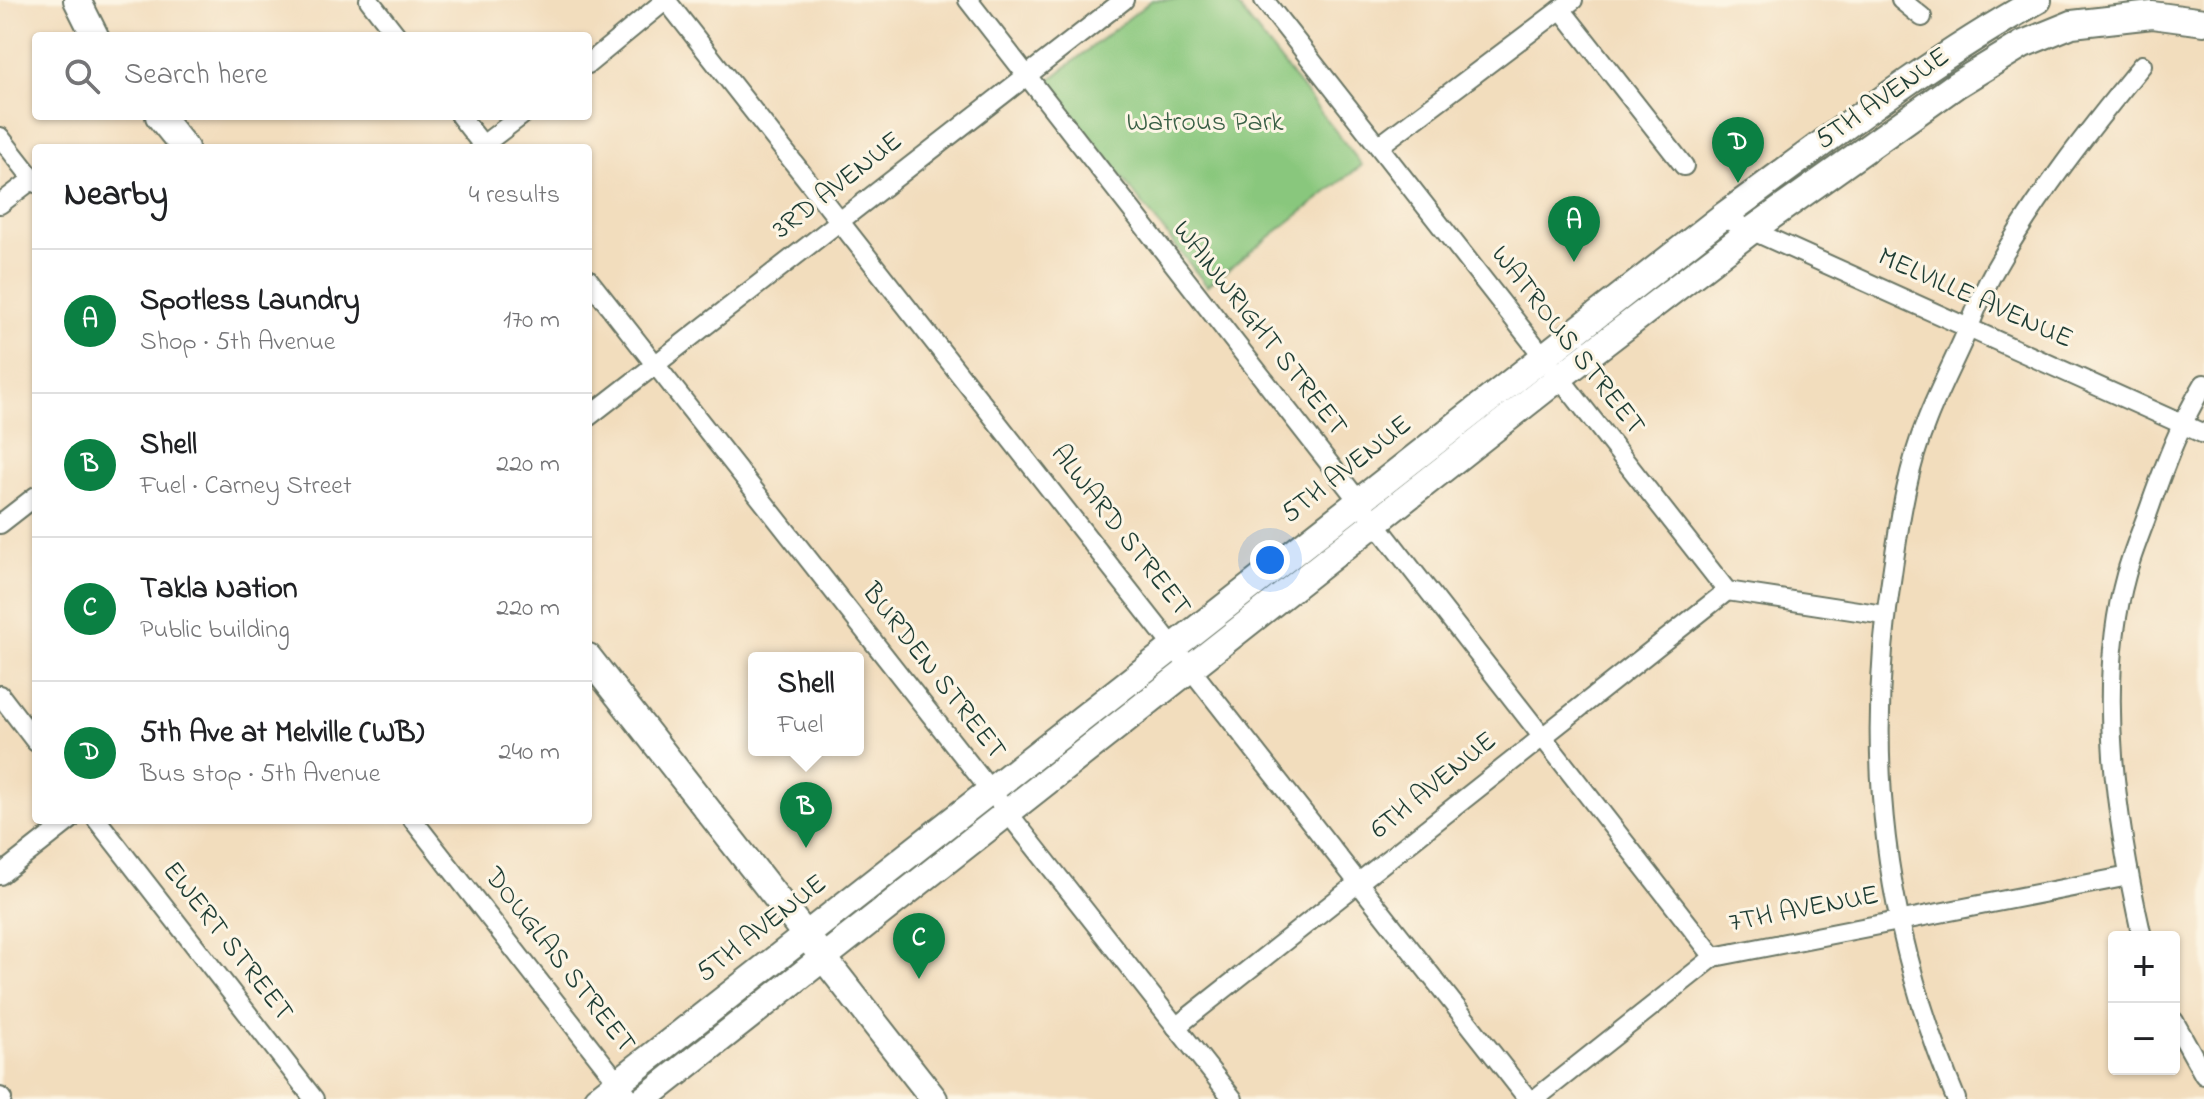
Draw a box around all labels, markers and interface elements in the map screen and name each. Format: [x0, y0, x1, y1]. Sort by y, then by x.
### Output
search box [32, 32, 592, 120]
street label: 5TH AVENUE [1807, 37, 1959, 161]
icon: search [60, 54, 104, 98]
text: Search here [124, 54, 268, 98]
park label: Watrous Park [1126, 103, 1284, 144]
pin: D [1712, 117, 1764, 183]
street label: 3RD AVENUE [764, 122, 912, 250]
text: Nearby [64, 171, 168, 221]
text: 4 results [469, 177, 560, 215]
pin: A [1548, 196, 1600, 262]
street label: WAINWRIGHT STREET [1161, 212, 1357, 446]
street label: WATROUS STREET [1480, 237, 1654, 445]
street label: MELVILLE AVENUE [1871, 238, 2079, 360]
text: Spotless Laundry [140, 280, 360, 324]
text: A [82, 302, 98, 340]
text: 170 m [503, 302, 560, 340]
text: Shop · 5th Avenue [140, 324, 335, 362]
street label: 5TH AVENUE [1273, 406, 1421, 534]
text: Shell [140, 424, 197, 468]
street label: ALWARD STREET [1039, 436, 1201, 626]
text: B [81, 446, 99, 484]
text: 220 m [496, 446, 560, 484]
text: Fuel · Carney Street [140, 468, 352, 506]
your location [1250, 540, 1290, 580]
text: Takla Nation [140, 568, 298, 612]
street label: BURDEN STREET [850, 574, 1015, 769]
text: C [83, 590, 97, 628]
text: 220 m [496, 590, 560, 628]
text: Public building [140, 612, 290, 650]
popup [748, 652, 864, 756]
text: Shell [777, 663, 835, 707]
text: Fuel [777, 707, 823, 745]
text: 5th Ave at Melville (WB) [140, 712, 424, 756]
street label: 6TH AVENUE [1362, 722, 1506, 850]
text: D [80, 734, 100, 772]
text: 240 m [498, 734, 560, 772]
text: Bus stop · 5th Avenue [140, 756, 380, 794]
pin: B [780, 782, 832, 848]
street label: EWERT STREET [151, 853, 303, 1031]
street label: DOUGLAS STREET [473, 858, 645, 1063]
street label: 5TH AVENUE [688, 865, 836, 993]
street label: 7TH AVENUE [1726, 875, 1882, 945]
pin: C [893, 913, 945, 979]
map controls [2108, 931, 2180, 1075]
button: + [2108, 931, 2180, 1003]
button: − [2108, 1003, 2180, 1075]

